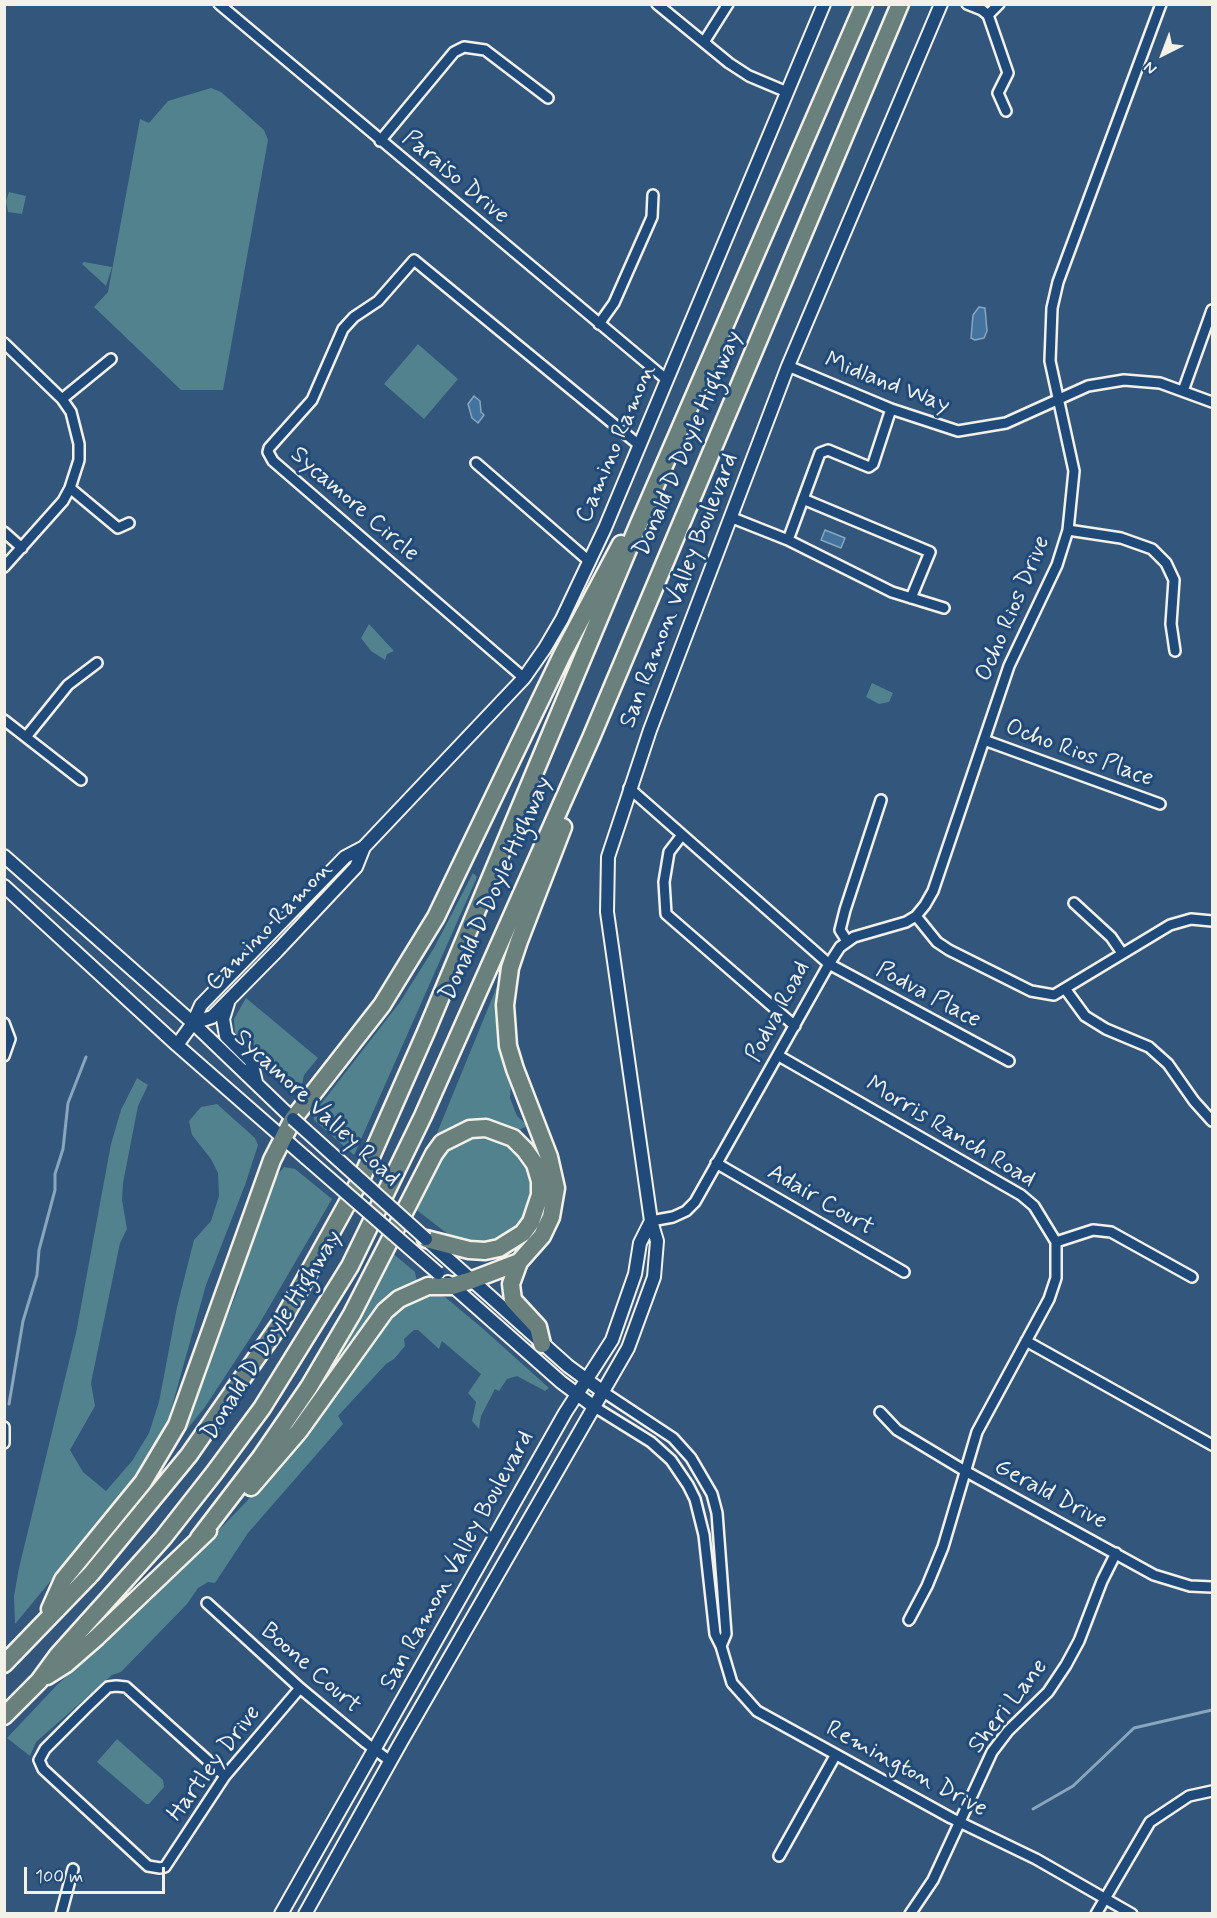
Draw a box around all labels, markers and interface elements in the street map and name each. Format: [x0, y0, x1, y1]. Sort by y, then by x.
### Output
north arrow [1133, 24, 1193, 84]
text: N [1140, 56, 1162, 79]
street label: Paraiso Drive [395, 125, 515, 231]
street label: Donald D Doyle Highway [628, 327, 750, 561]
street label: Midland Way [820, 347, 954, 421]
street label: Camino Ramon [571, 360, 663, 528]
street label: Sycamore Circle [284, 441, 424, 569]
street label: San Ramon Valley Boulevard [614, 450, 746, 732]
street label: Ocho Rios Drive [970, 532, 1058, 686]
street label: Ocho Rios Place [1001, 714, 1157, 794]
street label: Donald D Doyle Highway [435, 772, 559, 1006]
street label: Camino Ramon [201, 856, 339, 998]
street label: Podva Place [871, 956, 985, 1036]
street label: Podva Road [740, 957, 818, 1067]
street label: Sycamore Valley Road [227, 1024, 405, 1194]
street label: Morris Ranch Road [860, 1071, 1040, 1195]
street label: Adair Court [761, 1159, 879, 1243]
street label: Donald D Doyle Highway [197, 1226, 349, 1446]
street label: San Ramon Valley Boulevard [375, 1426, 541, 1696]
street label: Gerald Drive [989, 1453, 1111, 1537]
street label: Boone Court [254, 1618, 366, 1720]
street label: Sheri Lane [963, 1654, 1055, 1760]
street label: Hartley Drive [162, 1700, 268, 1828]
street label: Remington Drive [820, 1715, 992, 1825]
scale bar [27, 1855, 168, 1893]
text: 100 m [35, 1865, 83, 1889]

